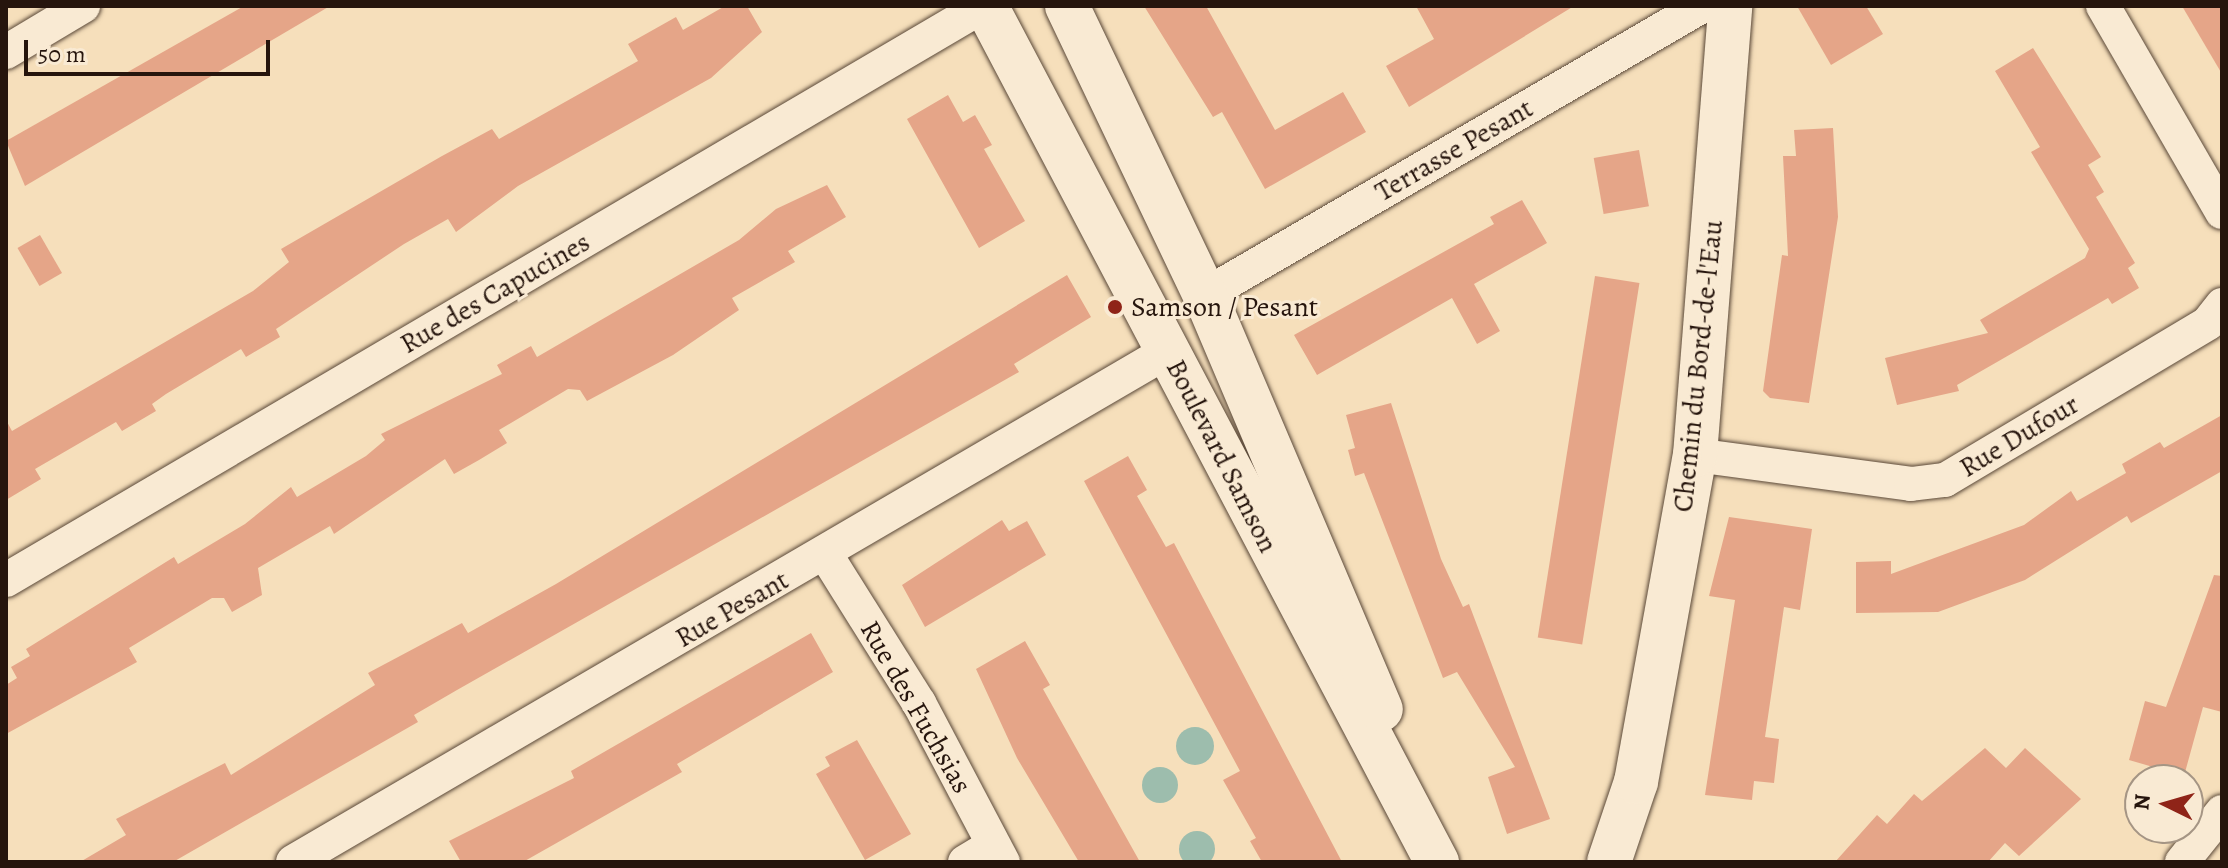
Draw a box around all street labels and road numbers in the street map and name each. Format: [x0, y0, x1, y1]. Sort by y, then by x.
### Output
street label: Terrasse Pesant [1369, 91, 1539, 209]
street label: Chemin du Bord-de-l'Eau [1666, 218, 1730, 514]
street label: Rue des Capucines [394, 225, 596, 361]
street label: Boulevard Samson [1159, 354, 1285, 558]
street label: Rue Dufour [1953, 387, 2085, 485]
street label: Rue Pesant [669, 563, 795, 655]
street label: Rue des Fuchsias [853, 615, 979, 799]

